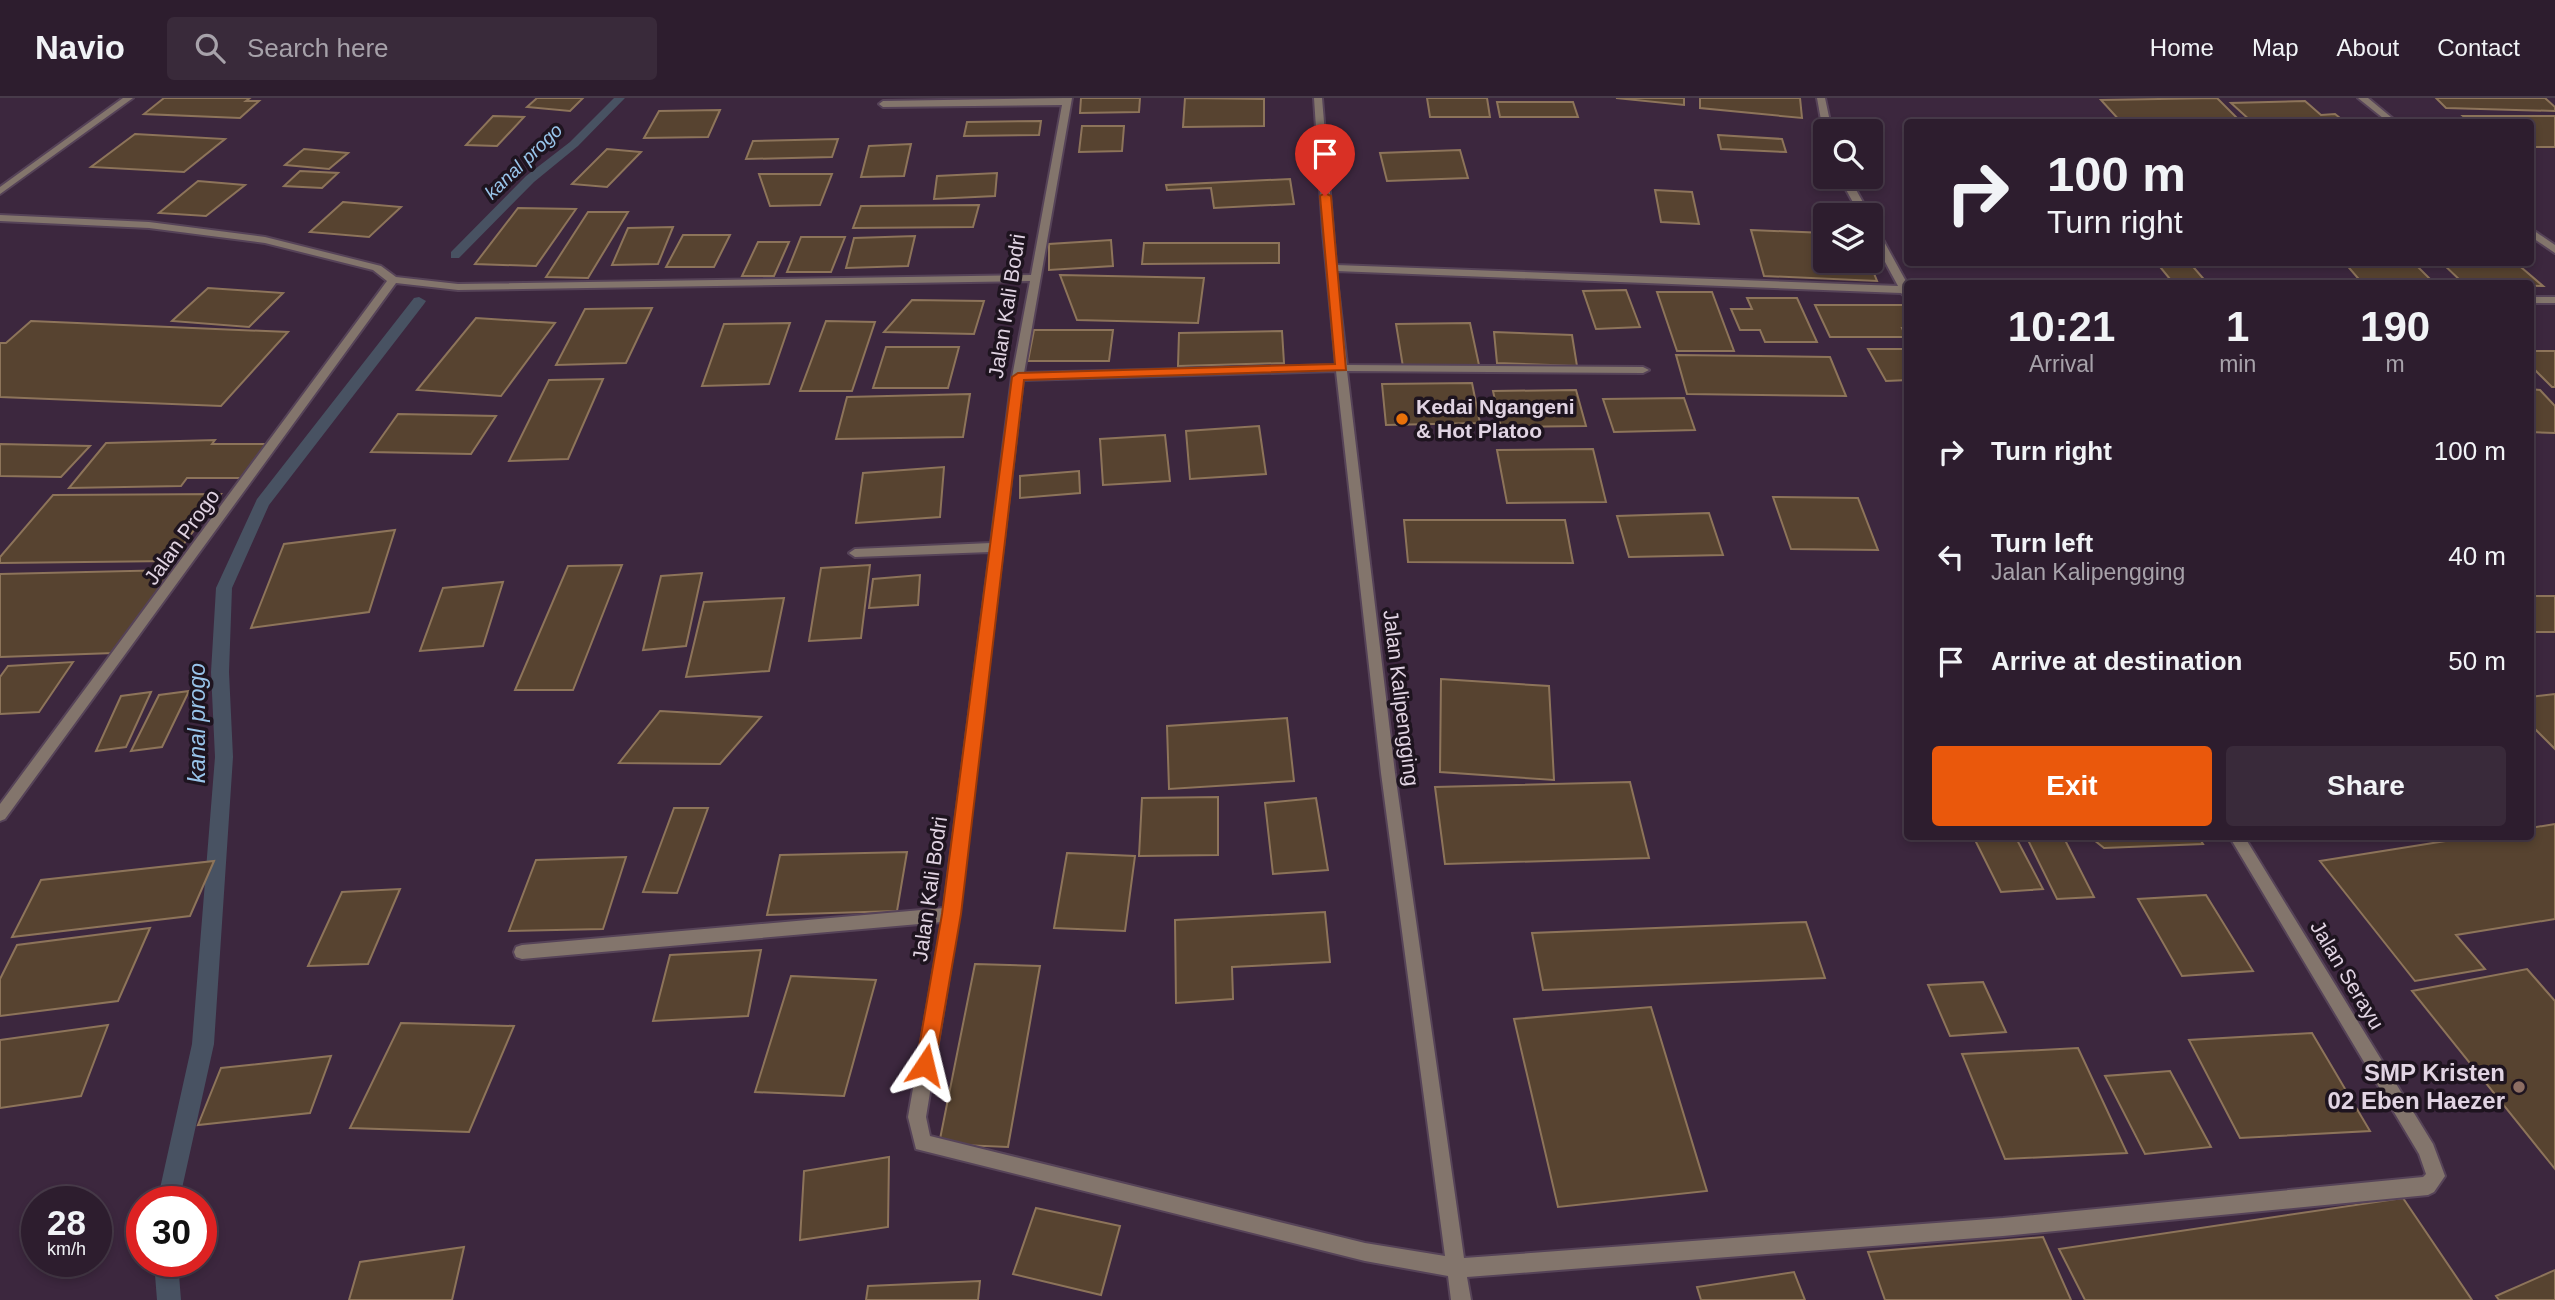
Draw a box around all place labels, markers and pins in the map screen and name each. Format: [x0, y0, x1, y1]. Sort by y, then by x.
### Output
pin [1295, 124, 1355, 196]
place label: Kedai Ngangeni & Hot Platoo [1416, 395, 1575, 442]
marker: Kedai Ngangeni & Hot Platoo [1394, 411, 1410, 427]
place label: SMP Kristen 02 Eben Haezer [2328, 1059, 2505, 1114]
marker: SMP Kristen 02 Eben Haezer [2511, 1079, 2527, 1095]

